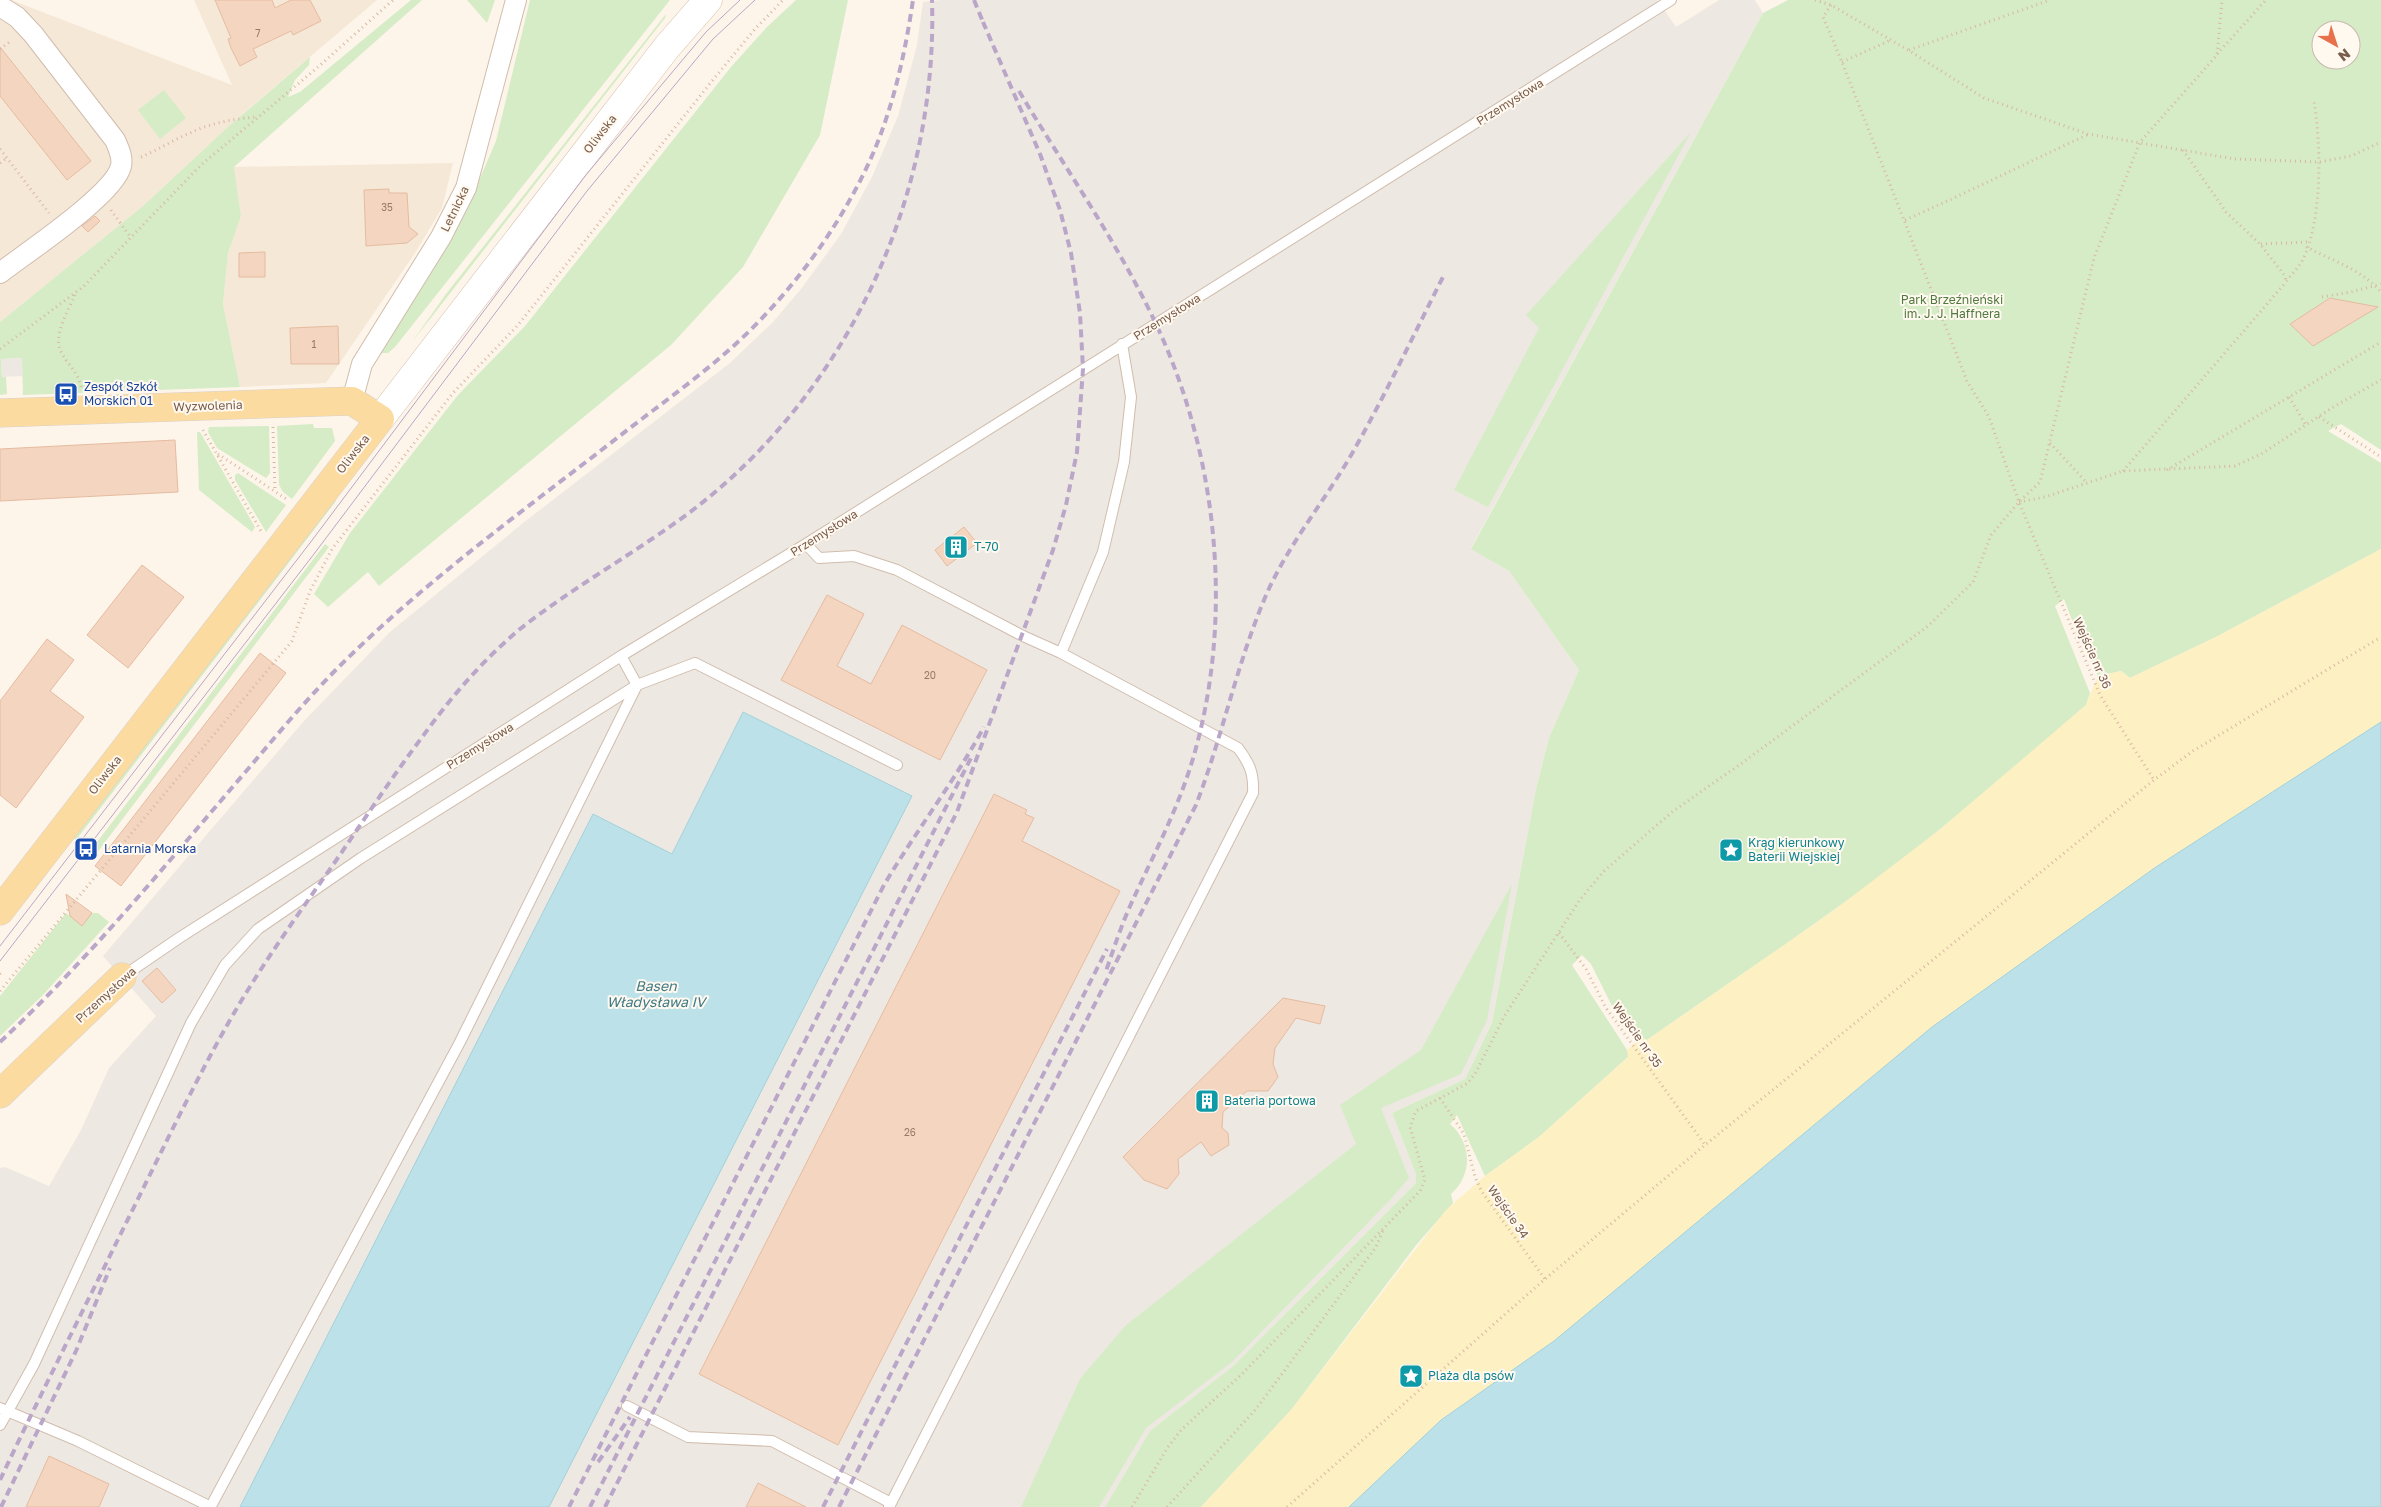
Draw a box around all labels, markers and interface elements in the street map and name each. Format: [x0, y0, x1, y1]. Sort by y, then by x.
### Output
north arrow [2311, 20, 2361, 70]
house number: 7 [255, 27, 261, 39]
text: N [2335, 46, 2354, 65]
street label: Przemysłowa [1473, 75, 1546, 128]
street label: Oliwska [580, 111, 620, 156]
street label: Letnicka [437, 183, 472, 234]
house number: 35 [381, 201, 393, 213]
street label: Przemysłowa [1130, 290, 1203, 343]
park label: Park Brzeźnieński im. J. J. Haffnera [1901, 292, 2003, 321]
house number: 1 [312, 338, 317, 350]
place label: Zespół Szkół Morskich 01 [84, 379, 158, 408]
bus stop icon: Zespół Szkół Morskich 01 [53, 381, 79, 407]
street label: Wyzwolenia [173, 397, 243, 414]
street label: Oliwska [333, 431, 373, 476]
street label: Przemysłowa [787, 506, 860, 559]
building icon: T-70 [943, 534, 969, 560]
place label: T-70 [974, 539, 999, 554]
street label: Wejście nr 36 [2070, 615, 2115, 691]
house number: 20 [924, 669, 936, 681]
street label: Przemysłowa [443, 719, 516, 772]
street label: Oliwska [85, 752, 125, 797]
place label: Krąg kierunkowy Baterii Wiejskiej [1748, 835, 1845, 864]
bus stop icon: Latarnia Morska [73, 836, 99, 862]
place icon: Krąg kierunkowy Baterii Wiejskiej [1718, 837, 1744, 863]
place label: Latarnia Morska [104, 841, 196, 856]
street label: Przemysłowa [72, 963, 139, 1026]
water label: Basen Władysława IV [607, 977, 708, 1010]
street label: Wejście nr 35 [1609, 999, 1665, 1070]
building icon: Bateria portowa [1194, 1088, 1220, 1114]
place label: Bateria portowa [1224, 1093, 1316, 1108]
house number: 26 [904, 1126, 916, 1138]
street label: Wejście 34 [1485, 1182, 1532, 1241]
place icon: Plaża dla psów [1398, 1363, 1424, 1389]
place label: Plaża dla psów [1428, 1368, 1514, 1383]

